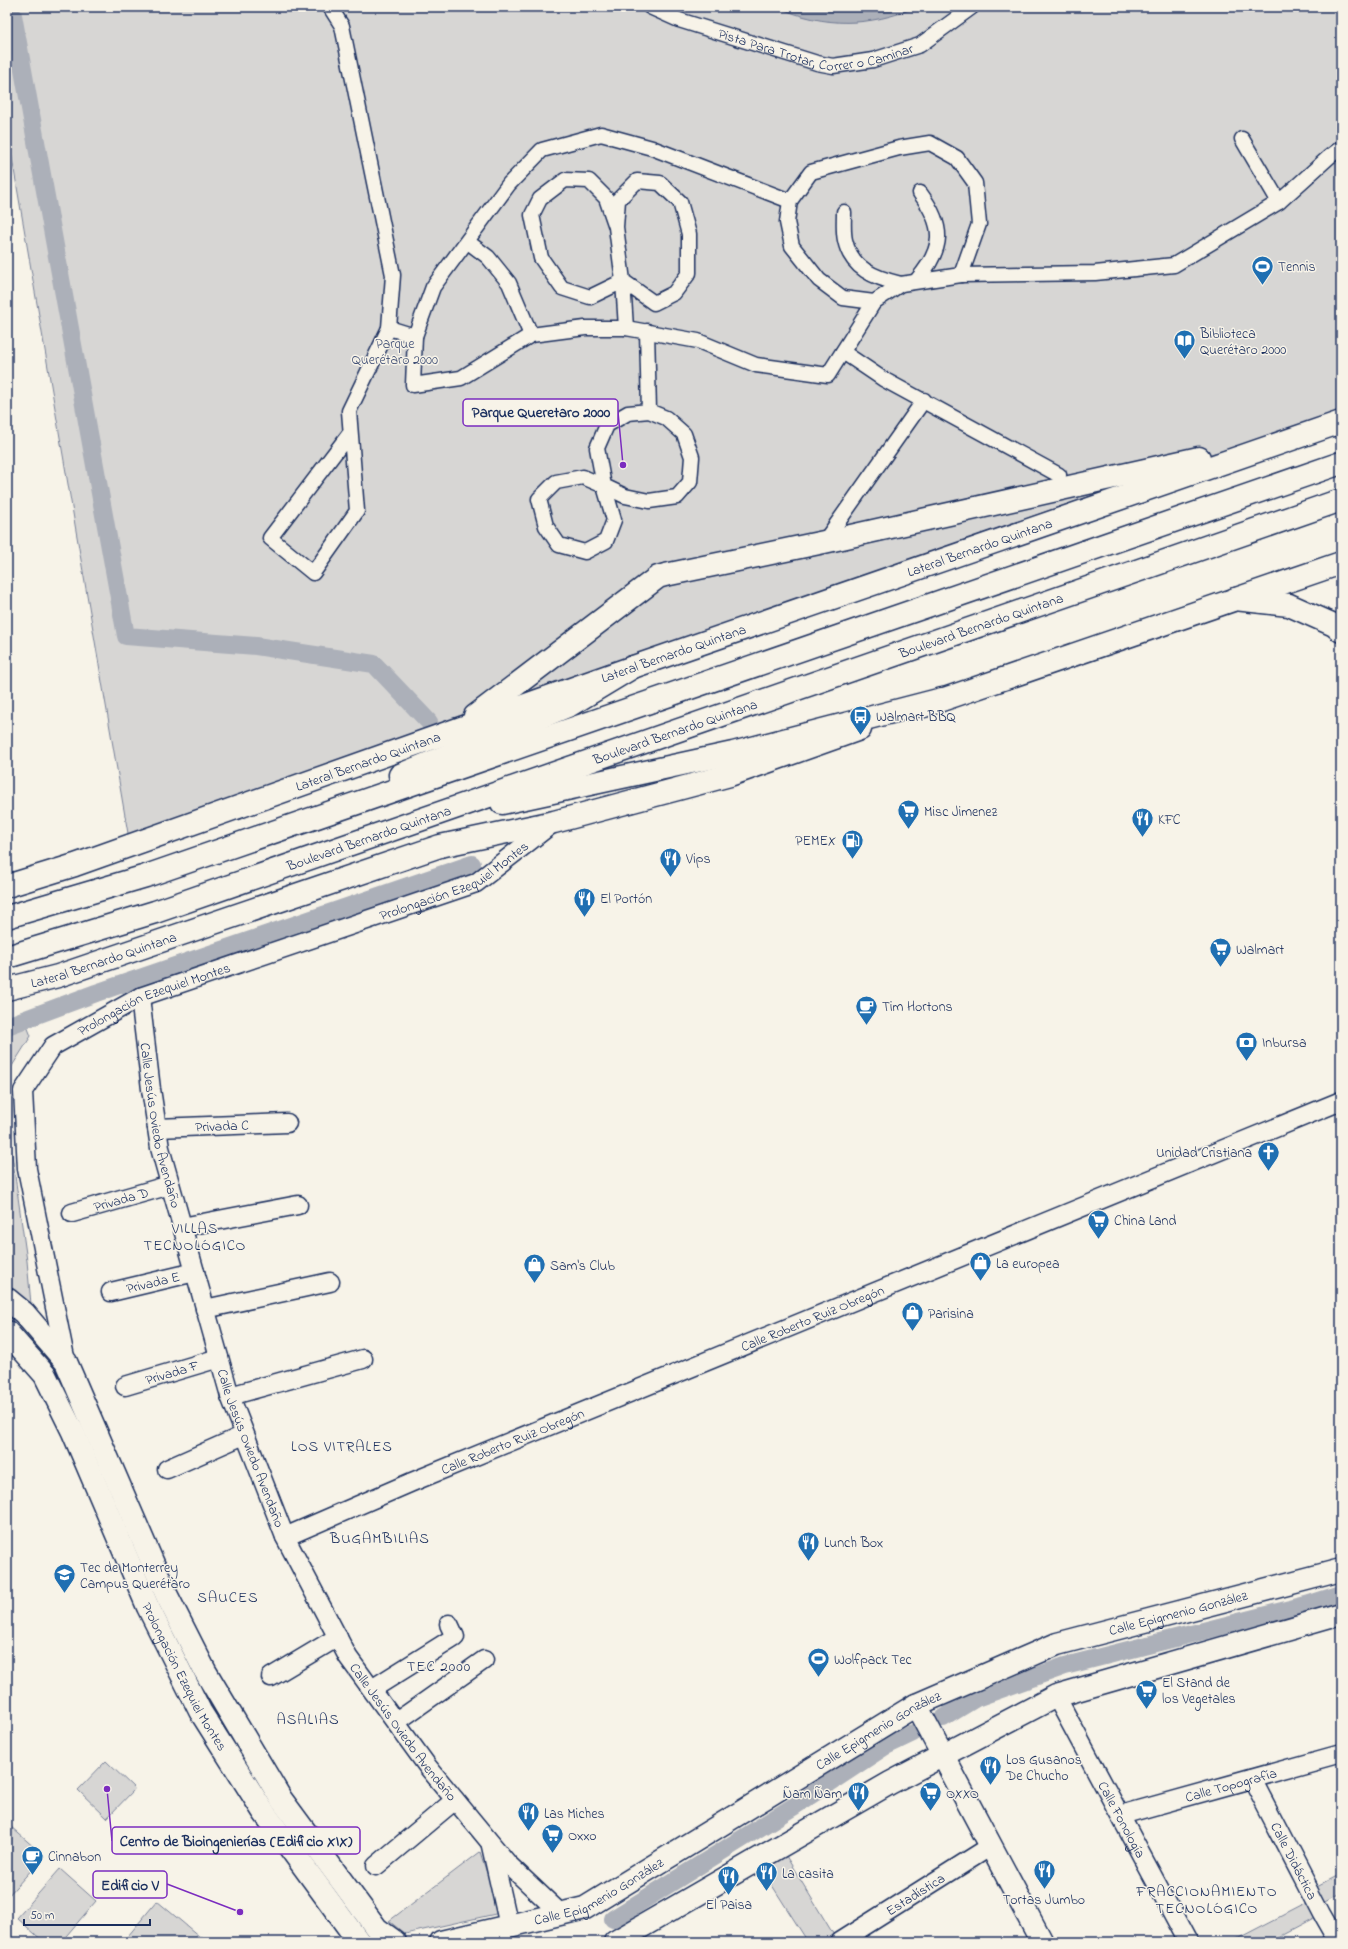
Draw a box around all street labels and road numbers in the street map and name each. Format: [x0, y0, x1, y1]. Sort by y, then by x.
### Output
street label: Pista Para Trotar, Correr o Caminar [715, 24, 917, 78]
street label: Lateral Bernardo Quintana [905, 514, 1055, 583]
street label: Boulevard Bernardo Quintana [895, 588, 1066, 665]
street label: Lateral Bernardo Quintana [599, 620, 749, 689]
street label: Boulevard Bernardo Quintana [589, 695, 760, 771]
street label: Lateral Bernardo Quintana [293, 727, 444, 798]
street label: Boulevard Bernardo Quintana [283, 801, 454, 878]
street label: Prolongación Ezequiel Montes [377, 837, 534, 927]
street label: Lateral Bernardo Quintana [29, 927, 180, 994]
street label: Prolongación Ezequiel Montes [74, 958, 234, 1042]
street label: Calle Jesús Oviedo Avendaño [134, 1042, 185, 1211]
street label: Privada C [195, 1115, 250, 1139]
street label: Privada D [91, 1183, 151, 1218]
street label: Privada E [124, 1267, 182, 1300]
street label: Calle Roberto Ruiz Obregón [738, 1280, 888, 1358]
street label: Privada F [143, 1356, 202, 1391]
street label: Calle Jesús Oviedo Avendaño [211, 1367, 289, 1531]
street label: Calle Roberto Ruiz Obregón [438, 1403, 588, 1481]
street label: Calle Epigmenio González [1107, 1586, 1250, 1642]
street label: Prolongación Ezequiel Montes [135, 1600, 232, 1756]
street label: Calle Jesús Oviedo Avendaño [344, 1659, 461, 1806]
street label: Calle Epigmenio González [812, 1686, 945, 1776]
street label: Calle Topografía [1183, 1763, 1279, 1809]
street label: Calle Fonología [1092, 1778, 1150, 1862]
street label: Calle Didáctica [1264, 1819, 1322, 1904]
street label: Calle Epigmenio González [532, 1853, 668, 1932]
street label: Estadística [882, 1869, 950, 1922]

